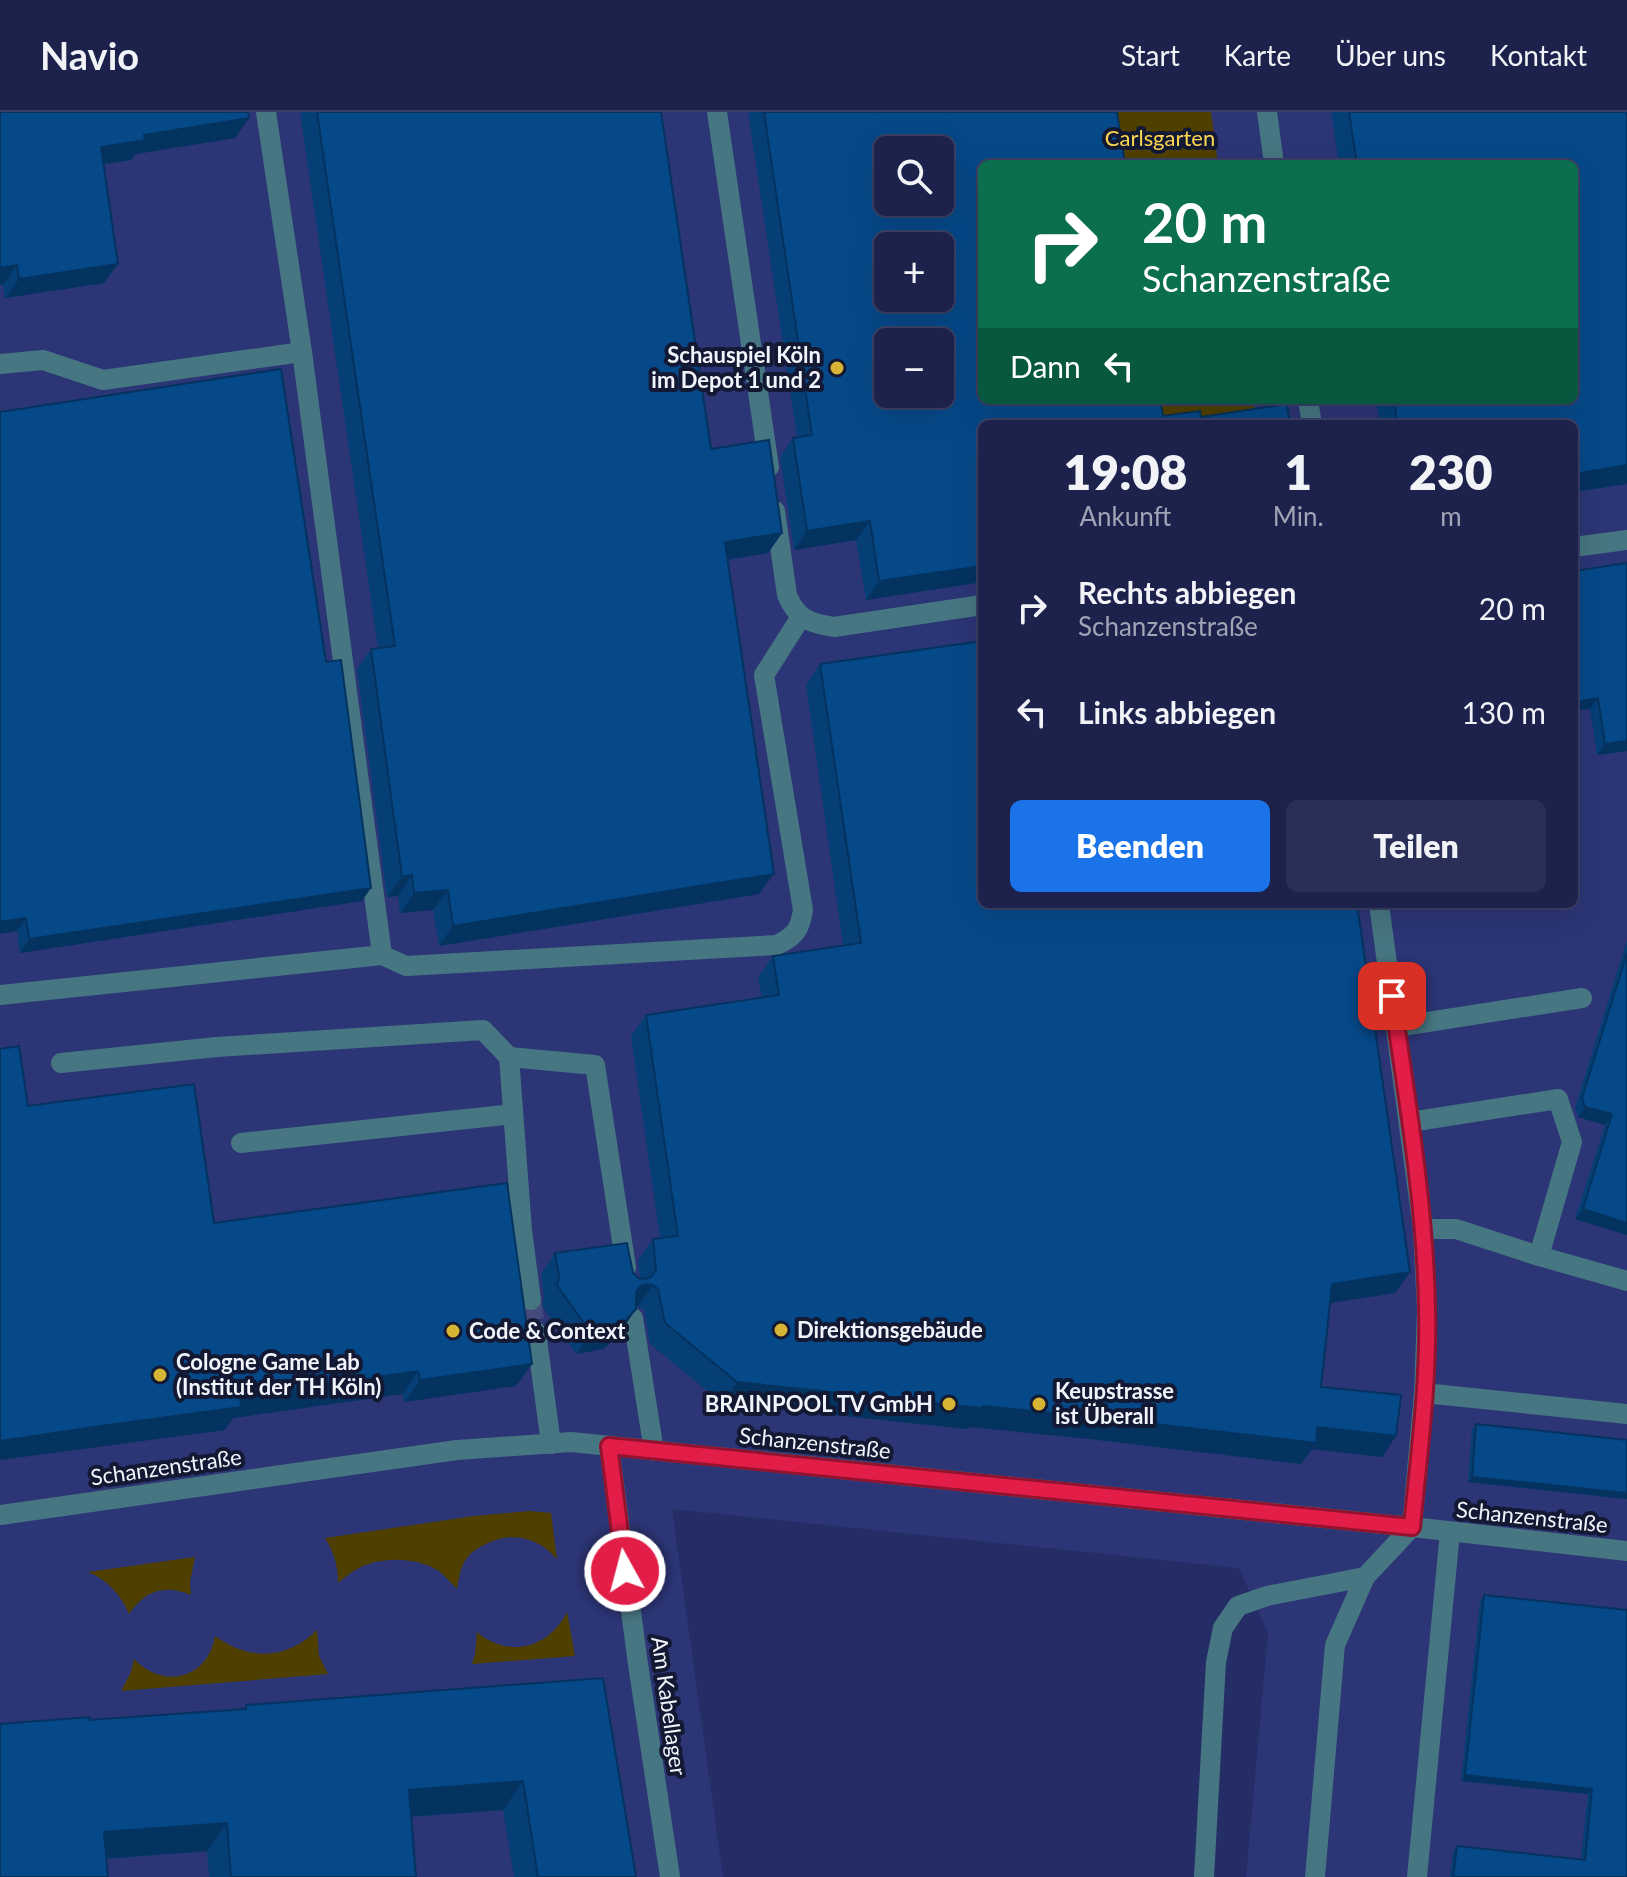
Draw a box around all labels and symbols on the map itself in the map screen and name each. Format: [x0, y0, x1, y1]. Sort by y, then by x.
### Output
park label: Carlsgarten [1105, 124, 1215, 151]
place label: Schauspiel Köln im Depot 1 und 2 [651, 341, 821, 393]
marker: Schauspiel Köln im Depot 1 und 2 [828, 359, 846, 377]
pin [1358, 962, 1426, 1030]
place label: Direktionsgebäude [797, 1316, 983, 1343]
place label: Code & Context [469, 1317, 626, 1344]
marker: Direktionsgebäude [772, 1321, 790, 1339]
marker: Code & Context [444, 1322, 462, 1340]
place label: Cologne Game Lab (Institut der TH Köln) [176, 1348, 381, 1400]
marker: Cologne Game Lab (Institut der TH Köln) [151, 1366, 169, 1384]
place label: Keupstrasse ist Überall [1055, 1377, 1174, 1429]
place label: BRAINPOOL TV GmbH [705, 1390, 933, 1417]
marker: BRAINPOOL TV GmbH [940, 1395, 958, 1413]
marker: Keupstrasse ist Überall [1030, 1395, 1048, 1413]
street label: Schanzenstraße [738, 1421, 892, 1464]
street label: Schanzenstraße [89, 1443, 243, 1490]
street label: Schanzenstraße [1455, 1495, 1609, 1538]
position arrow [583, 1529, 667, 1613]
street label: Am Kabellager [646, 1635, 693, 1777]

